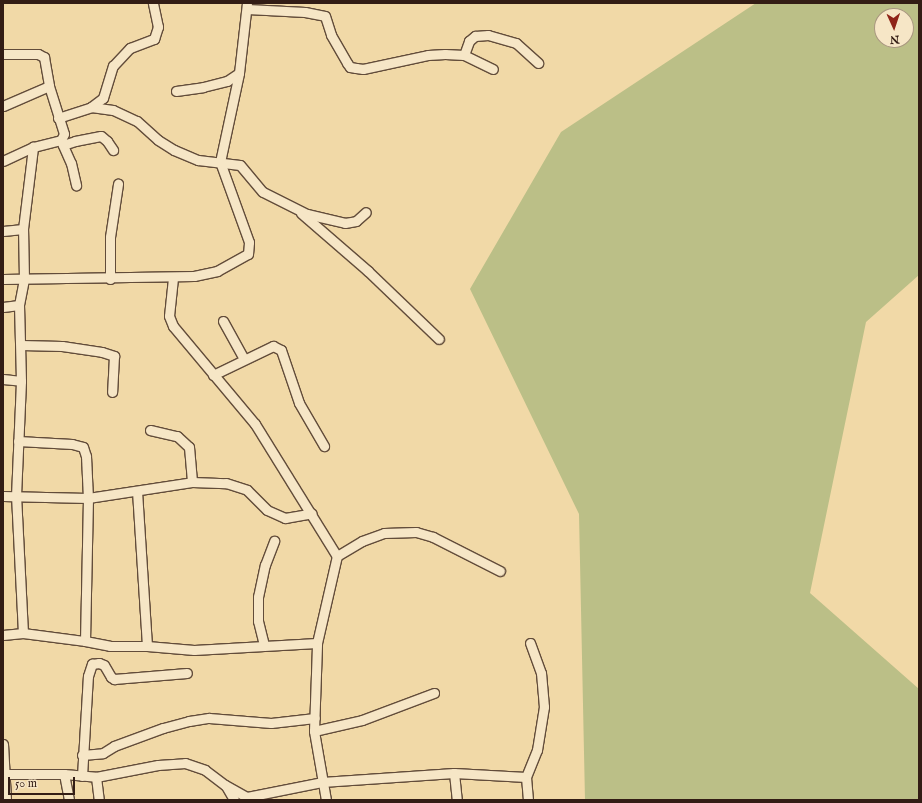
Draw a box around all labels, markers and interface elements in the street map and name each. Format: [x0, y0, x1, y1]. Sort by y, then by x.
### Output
north arrow [874, 8, 914, 48]
text: N [889, 32, 900, 46]
scale bar [10, 769, 77, 795]
text: 50 m [15, 776, 37, 791]

